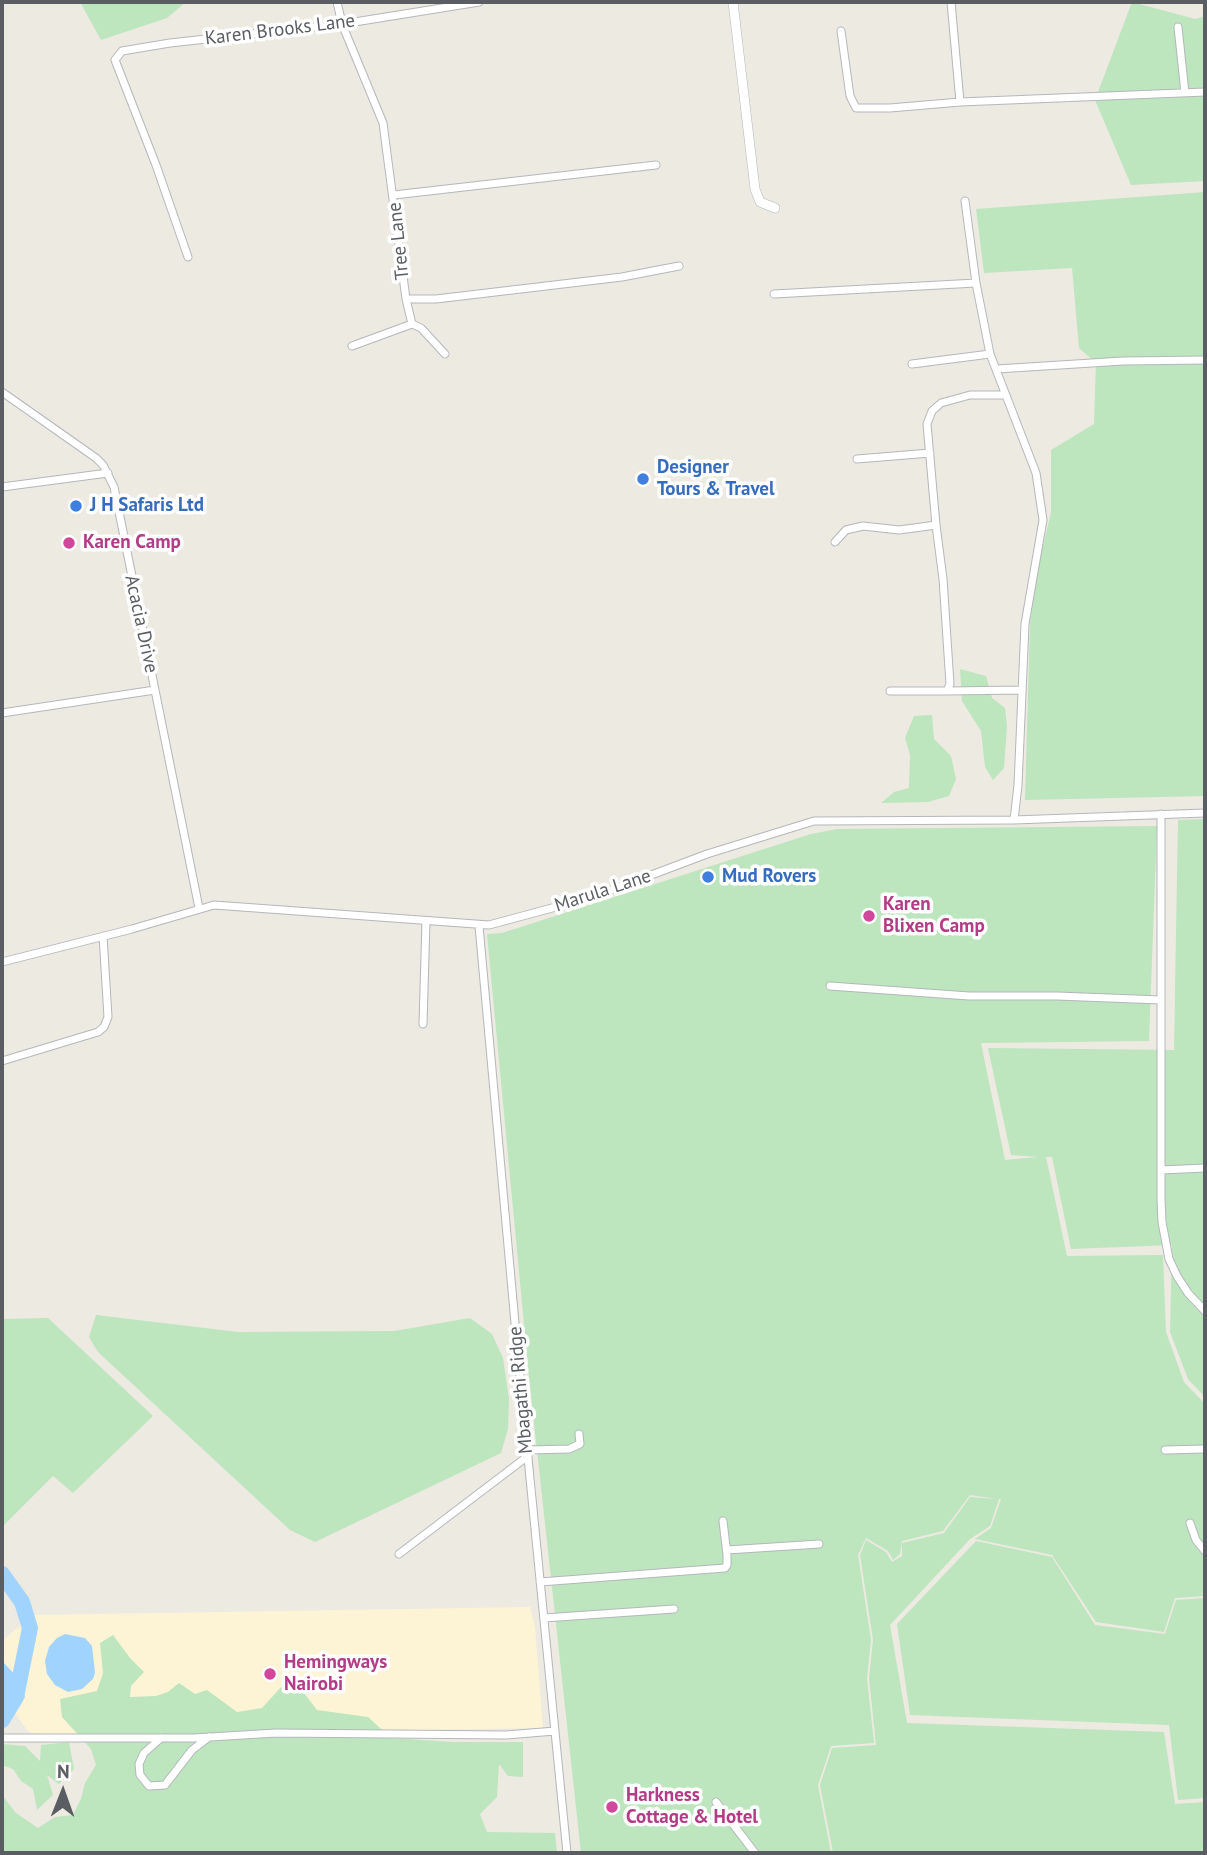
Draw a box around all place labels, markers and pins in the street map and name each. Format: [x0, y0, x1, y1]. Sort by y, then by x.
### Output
place label: Designer Tours & Travel [657, 457, 775, 501]
marker: Designer Tours & Travel [635, 471, 651, 487]
place label: J H Safaris Ltd [90, 495, 204, 517]
marker: J H Safaris Ltd [68, 498, 84, 514]
place label: Karen Camp [83, 532, 181, 554]
marker: Karen Camp [61, 535, 77, 551]
place label: Mud Rovers [722, 866, 816, 888]
marker: Mud Rovers [700, 869, 716, 885]
place label: Karen Blixen Camp [883, 894, 985, 938]
marker: Karen Blixen Camp [861, 908, 877, 924]
place label: Hemingways Nairobi [284, 1652, 387, 1696]
marker: Hemingways Nairobi [262, 1666, 278, 1682]
place label: Harkness Cottage & Hotel [626, 1785, 758, 1829]
marker: Harkness Cottage & Hotel [604, 1799, 620, 1815]

